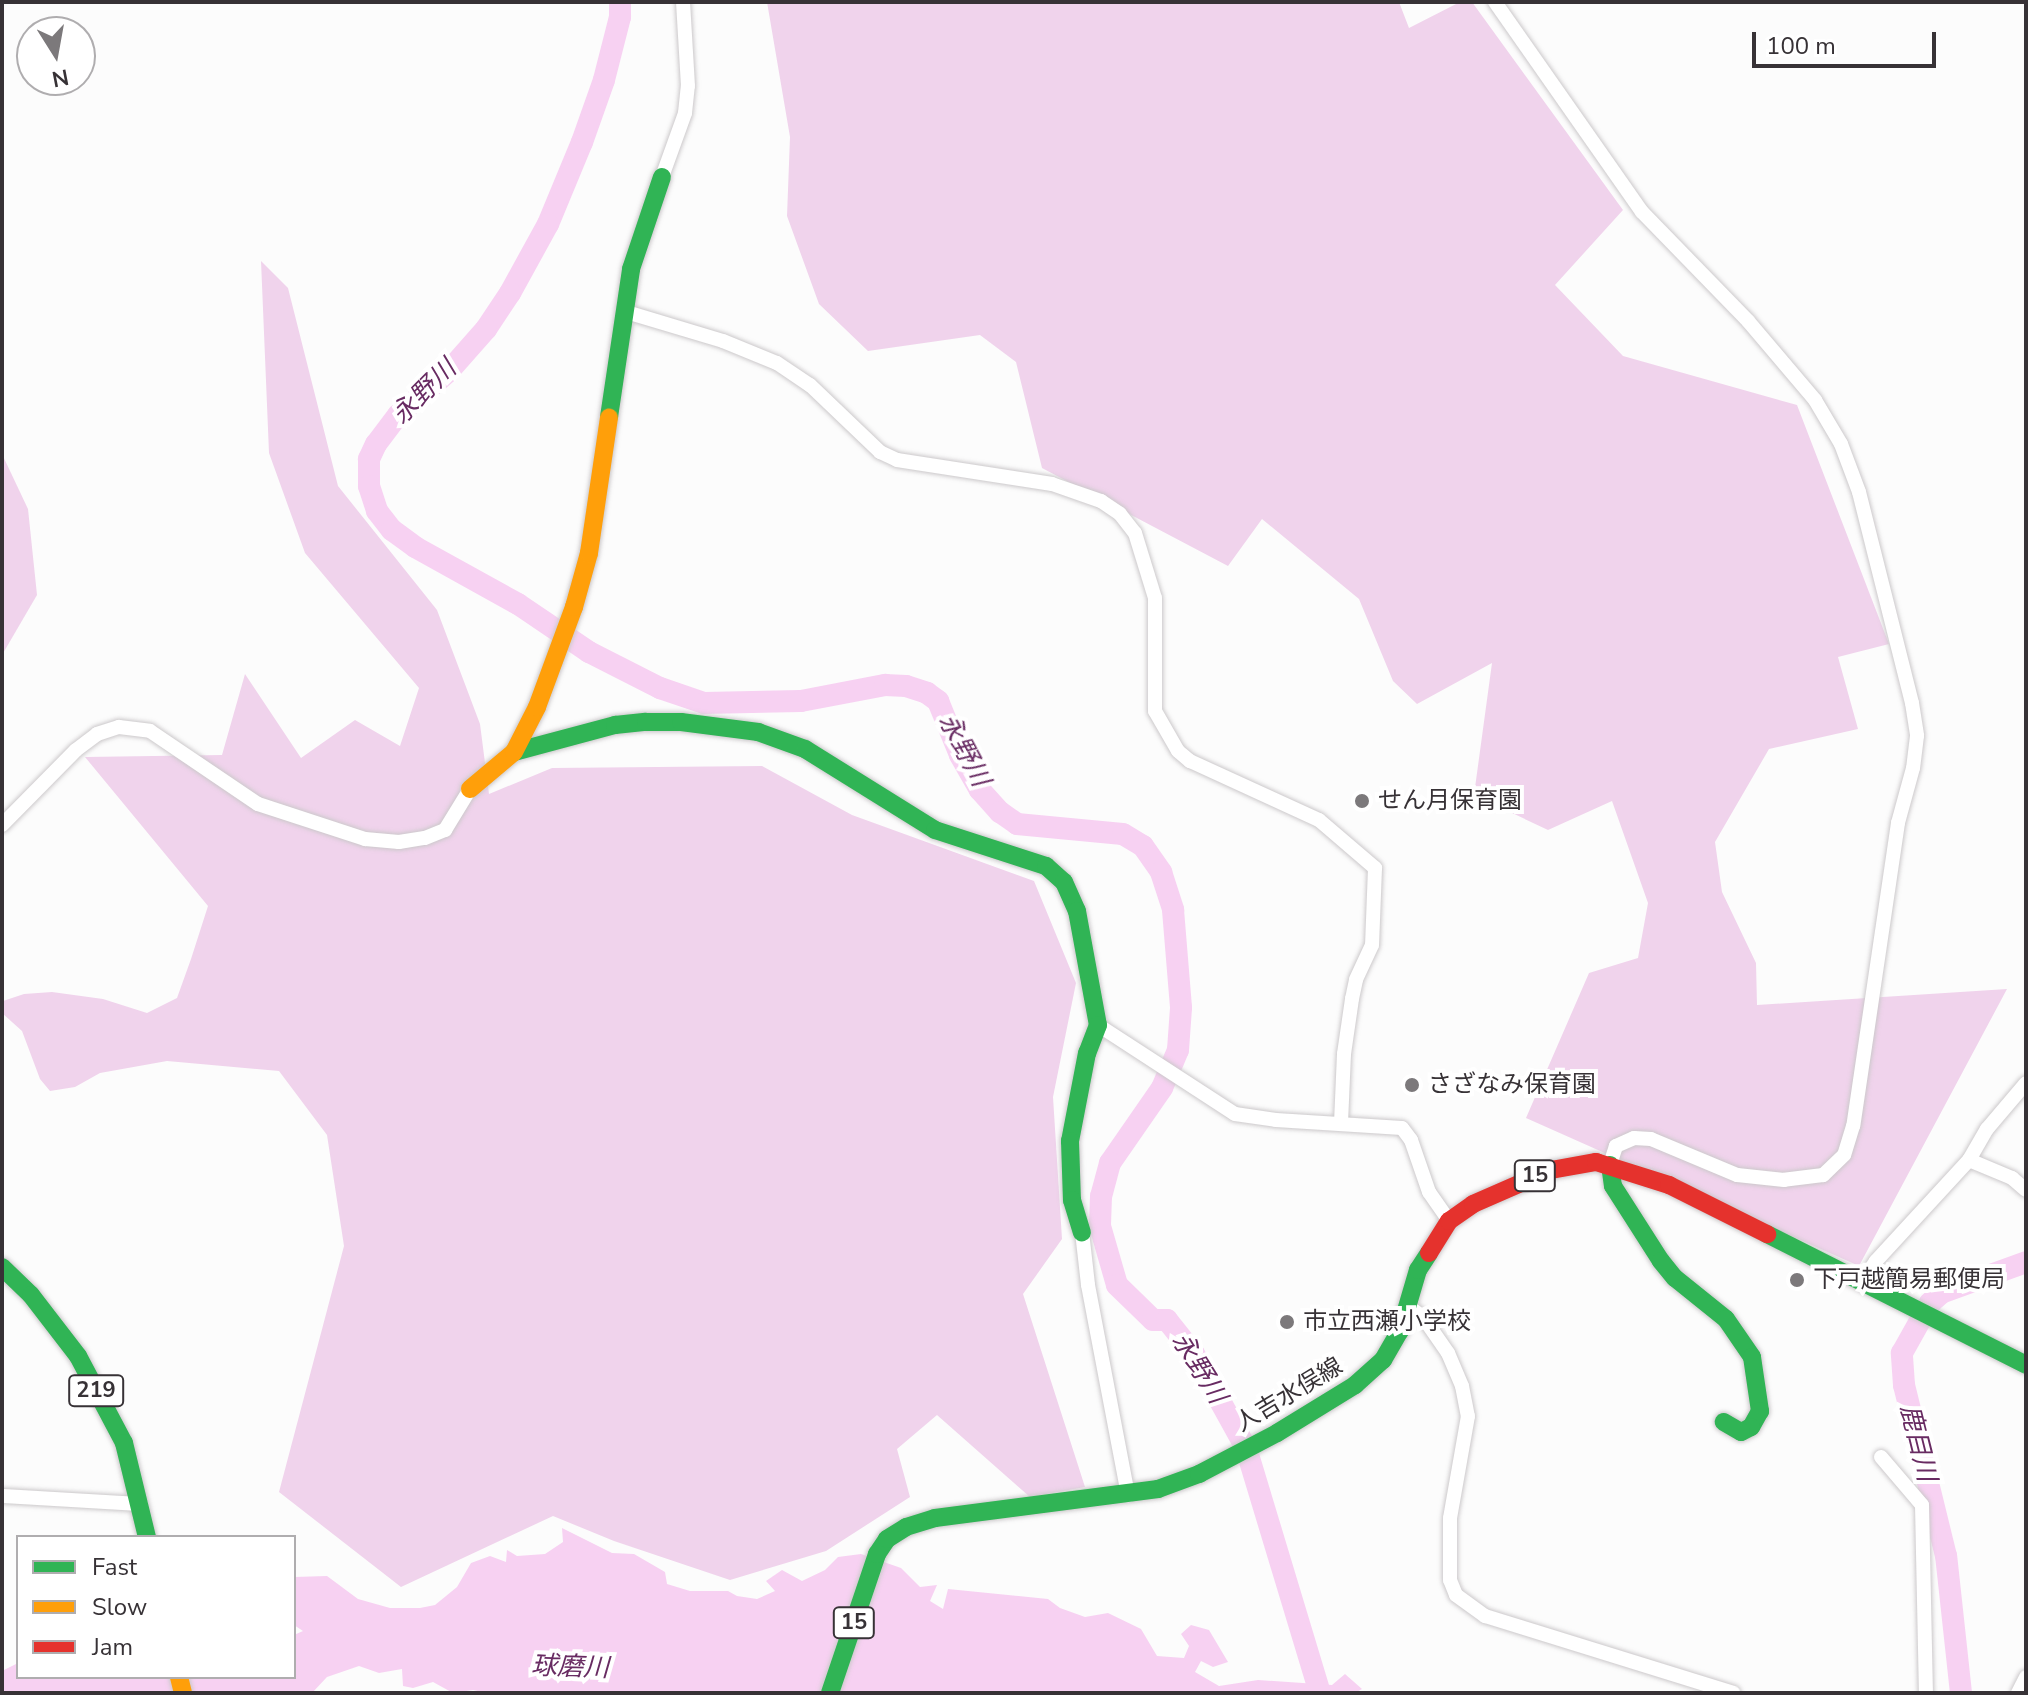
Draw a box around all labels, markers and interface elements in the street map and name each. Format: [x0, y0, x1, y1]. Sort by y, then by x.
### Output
north arrow [16, 16, 96, 96]
scale bar [1756, 16, 1940, 66]
text: 100 m [1766, 30, 1836, 62]
text: N [49, 61, 71, 94]
water label: 永野川 [385, 353, 463, 431]
water label: 永野川 [932, 708, 996, 792]
place label: せん月保育園 [1378, 787, 1522, 815]
marker: せん月保育園 [1353, 792, 1371, 810]
place label: さざなみ保育園 [1428, 1071, 1596, 1099]
marker: さざなみ保育園 [1403, 1076, 1421, 1094]
road number: 15 [1513, 1158, 1557, 1194]
place label: 下戸越簡易郵便局 [1813, 1266, 2005, 1294]
marker: 下戸越簡易郵便局 [1788, 1271, 1806, 1289]
place label: 市立西瀬小学校 [1303, 1308, 1471, 1336]
marker: 市立西瀬小学校 [1278, 1313, 1296, 1331]
water label: 永野川 [1165, 1327, 1233, 1409]
street label: 人吉水俣線 [1230, 1352, 1348, 1438]
road number: 219 [68, 1373, 124, 1409]
water label: 鹿目川 [1893, 1401, 1943, 1485]
legend [16, 1535, 296, 1679]
text: Fast [92, 1551, 137, 1583]
text: Slow [92, 1591, 147, 1623]
road number: 15 [832, 1605, 876, 1641]
text: Jam [92, 1631, 133, 1663]
water label: 球磨川 [530, 1650, 610, 1684]

